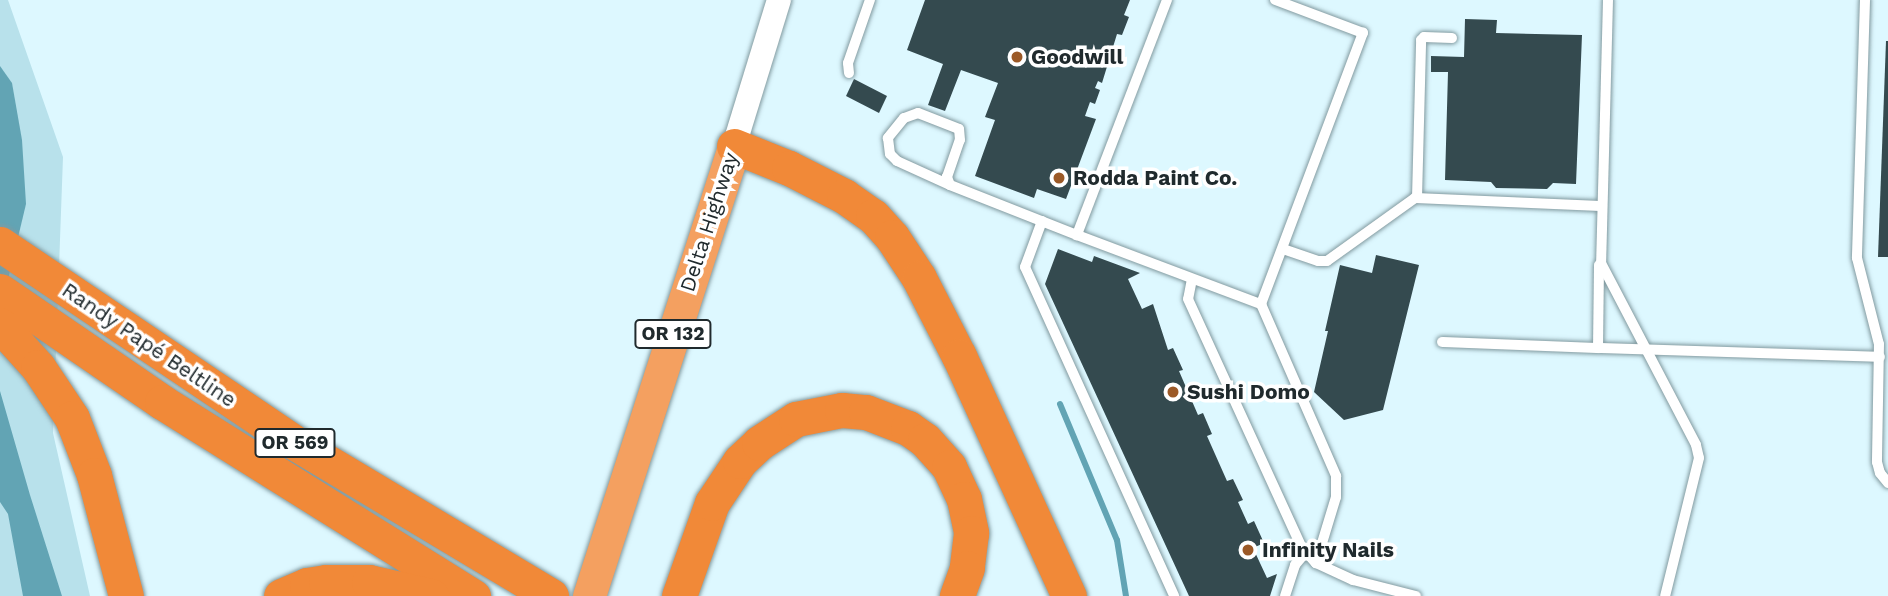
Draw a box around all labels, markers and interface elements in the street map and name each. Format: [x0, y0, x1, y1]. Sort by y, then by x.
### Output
place label: Goodwill [1031, 44, 1123, 70]
marker: Goodwill [1009, 49, 1025, 65]
street label: Delta Highway [675, 149, 743, 295]
place label: Rodda Paint Co. [1073, 165, 1237, 191]
marker: Rodda Paint Co. [1051, 170, 1067, 186]
street label: Randy Papé Beltline [57, 277, 241, 413]
road number: OR 132 [633, 318, 713, 350]
place label: Sushi Domo [1187, 379, 1310, 405]
marker: Sushi Domo [1165, 384, 1181, 400]
road number: OR 569 [253, 428, 337, 458]
place label: Infinity Nails [1262, 537, 1394, 563]
marker: Infinity Nails [1240, 542, 1256, 558]

